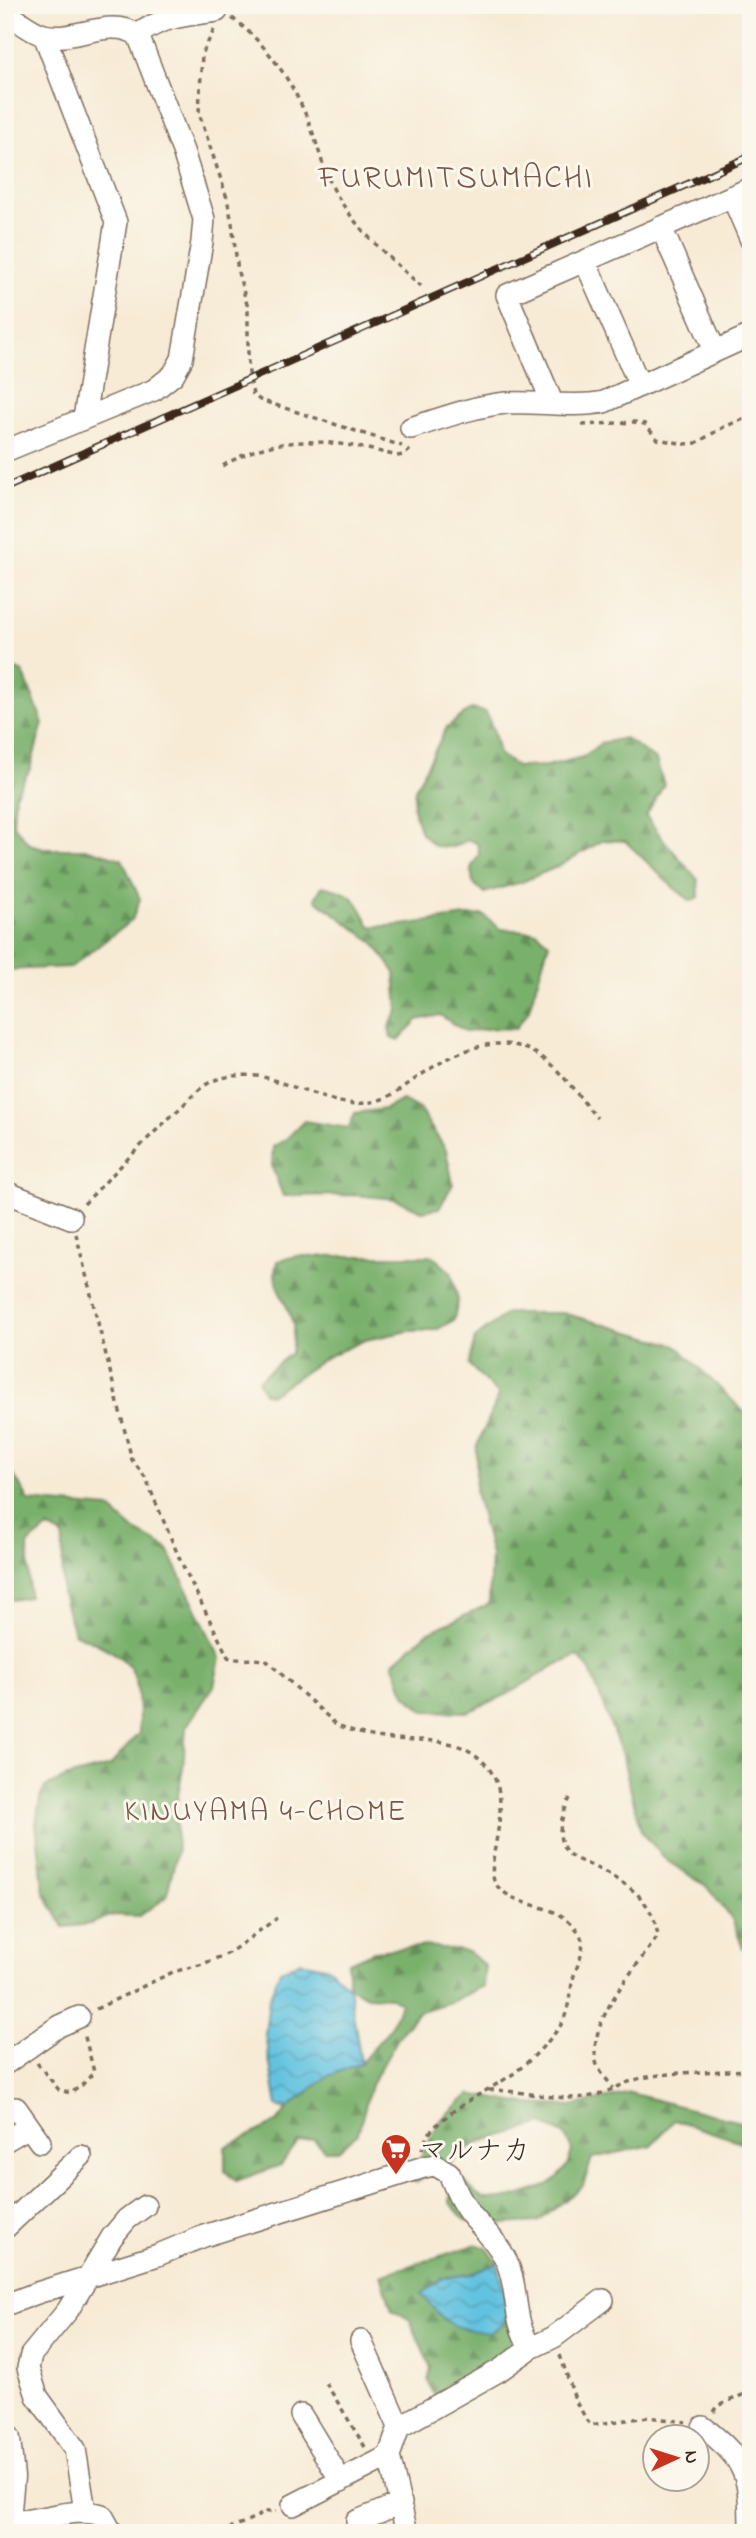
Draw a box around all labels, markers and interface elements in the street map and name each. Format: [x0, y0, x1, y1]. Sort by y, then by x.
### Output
district label: FURUMITSUMACHI [317, 156, 594, 203]
district label: KINUYAMA 4-CHOME [125, 1791, 407, 1835]
supermarket icon: マルナカ [379, 2132, 413, 2176]
place label: マルナカ [419, 2132, 530, 2173]
north arrow [640, 2422, 710, 2492]
text: N [677, 2450, 704, 2465]

